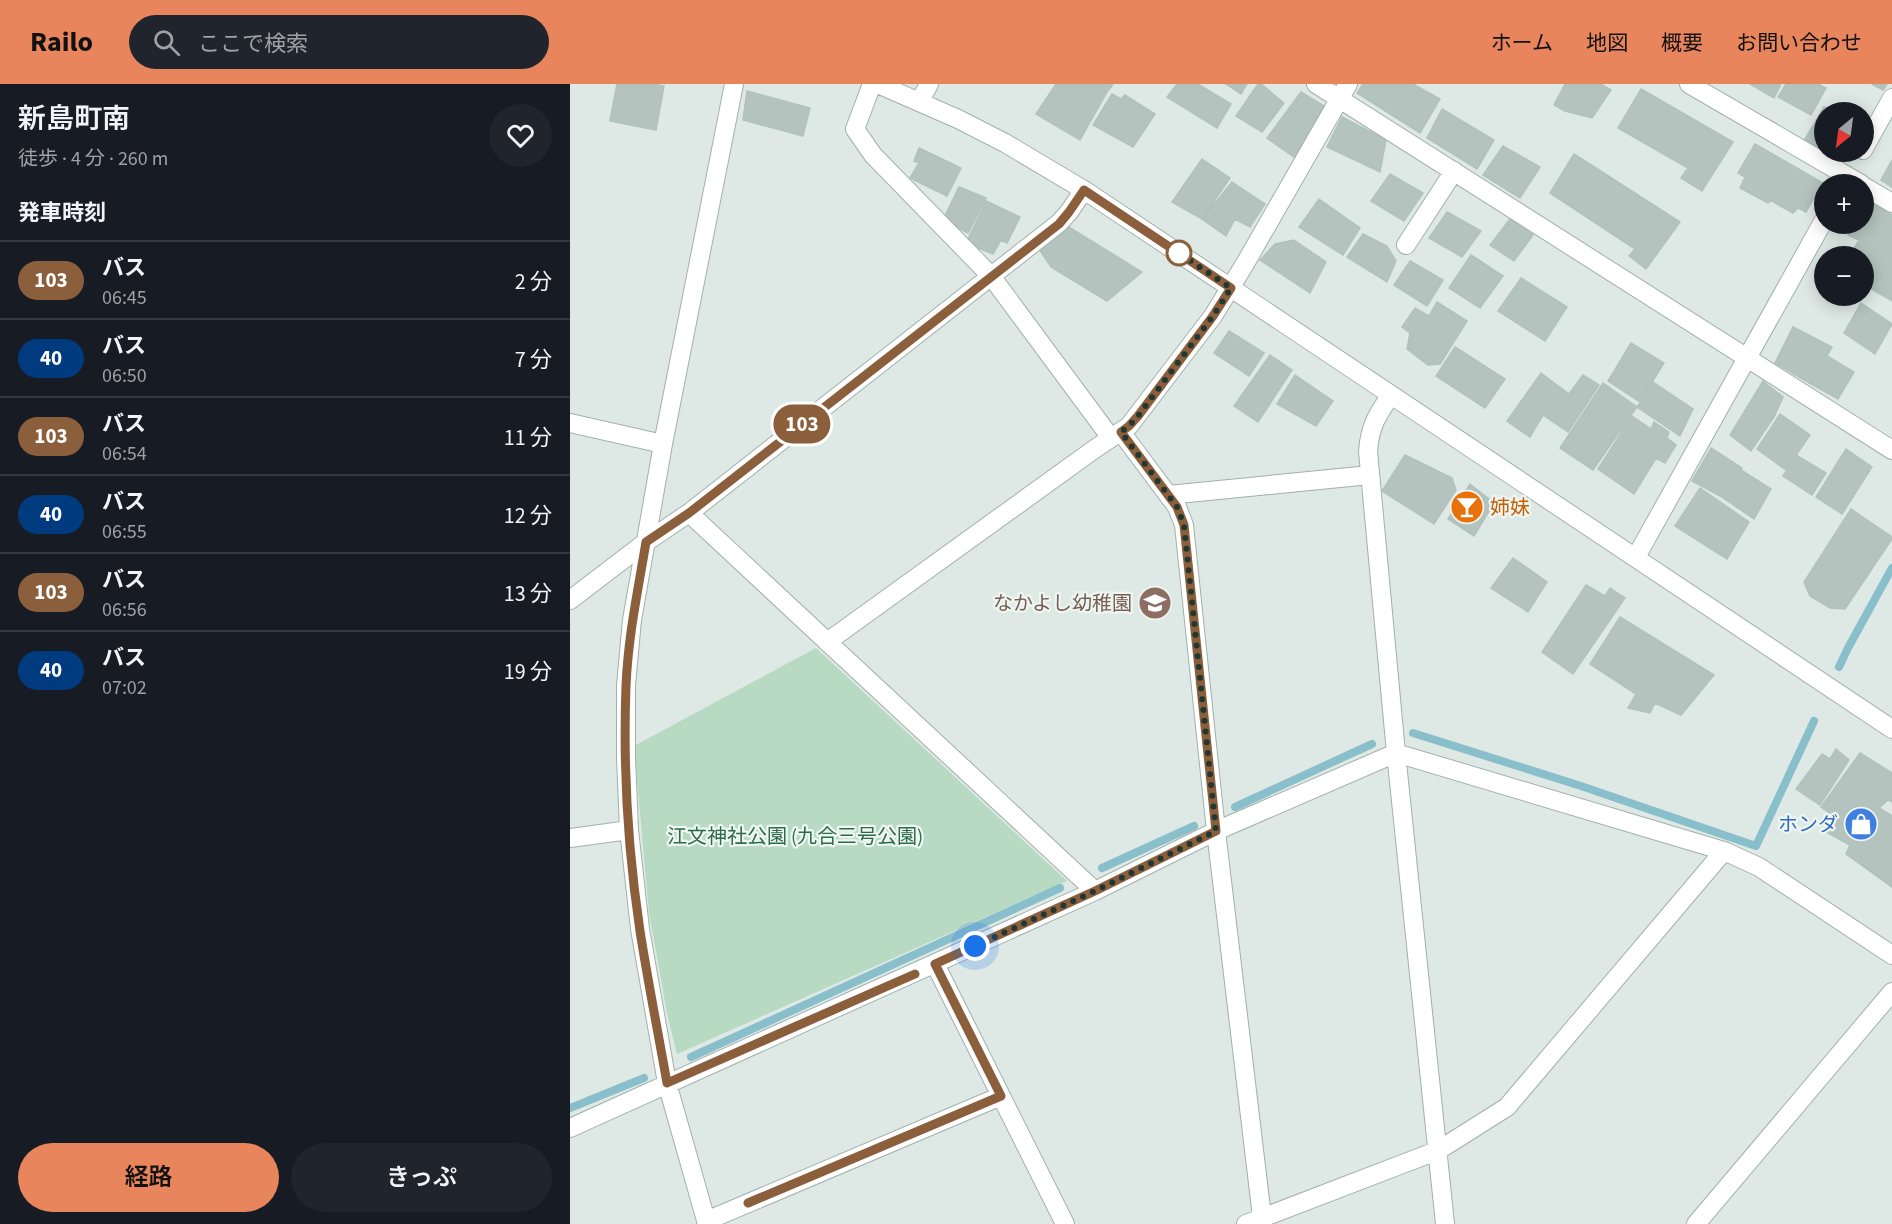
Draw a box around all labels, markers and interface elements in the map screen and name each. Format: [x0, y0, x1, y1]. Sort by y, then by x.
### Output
search box [129, 15, 549, 69]
text: Railo [30, 22, 93, 62]
icon: search [150, 26, 183, 59]
text: ここで検索 [198, 28, 308, 60]
text: ホーム [1491, 28, 1553, 58]
text: 地図 [1586, 28, 1628, 58]
text: 概要 [1661, 28, 1703, 58]
text: お問い合わせ [1736, 28, 1862, 58]
text: 新島町南 [18, 99, 130, 139]
north arrow [1814, 102, 1874, 162]
map controls [1814, 102, 1874, 306]
button: heart [489, 104, 552, 167]
text: 徒歩 · 4 分 · 260 m [18, 145, 168, 173]
button: + [1814, 174, 1874, 234]
text: 発車時刻 [18, 197, 106, 229]
unlabelled marker [1166, 240, 1192, 266]
button: − [1814, 246, 1874, 306]
text: バス [102, 252, 146, 284]
text: 103 [34, 265, 68, 295]
text: 2 分 [515, 266, 552, 298]
text: 06:45 [102, 284, 147, 312]
text: バス [102, 330, 146, 362]
text: 40 [40, 343, 62, 373]
text: 7 分 [515, 344, 552, 376]
text: 06:50 [102, 362, 147, 390]
line badge: 103 [768, 404, 836, 444]
text: バス [102, 408, 146, 440]
text: 103 [785, 409, 819, 439]
text: 103 [34, 421, 68, 451]
text: 11 分 [504, 422, 552, 454]
text: 06:54 [102, 440, 147, 468]
text: バス [102, 486, 146, 518]
bar icon: 姉妹 [1449, 489, 1485, 525]
place label: 姉妹 [1490, 494, 1530, 522]
text: 40 [40, 499, 62, 529]
text: 12 分 [504, 500, 552, 532]
text: 06:55 [102, 518, 147, 546]
text: バス [102, 564, 146, 596]
text: 103 [34, 577, 68, 607]
text: 13 分 [504, 578, 552, 610]
school or university icon: なかよし幼稚園 [1137, 585, 1173, 621]
place label: なかよし幼稚園 [993, 590, 1132, 618]
text: 06:56 [102, 596, 147, 624]
text: バス [102, 642, 146, 674]
text: 40 [40, 655, 62, 685]
text: 19 分 [504, 656, 552, 688]
text: 07:02 [102, 674, 147, 702]
shop icon: ホンダ [1843, 806, 1879, 842]
place label: ホンダ [1778, 811, 1838, 839]
park label: 江文神社公園 (九合三号公園) [667, 823, 923, 851]
your location [960, 931, 990, 961]
button: 経路 [18, 1143, 279, 1212]
button: きっぷ [291, 1143, 552, 1212]

